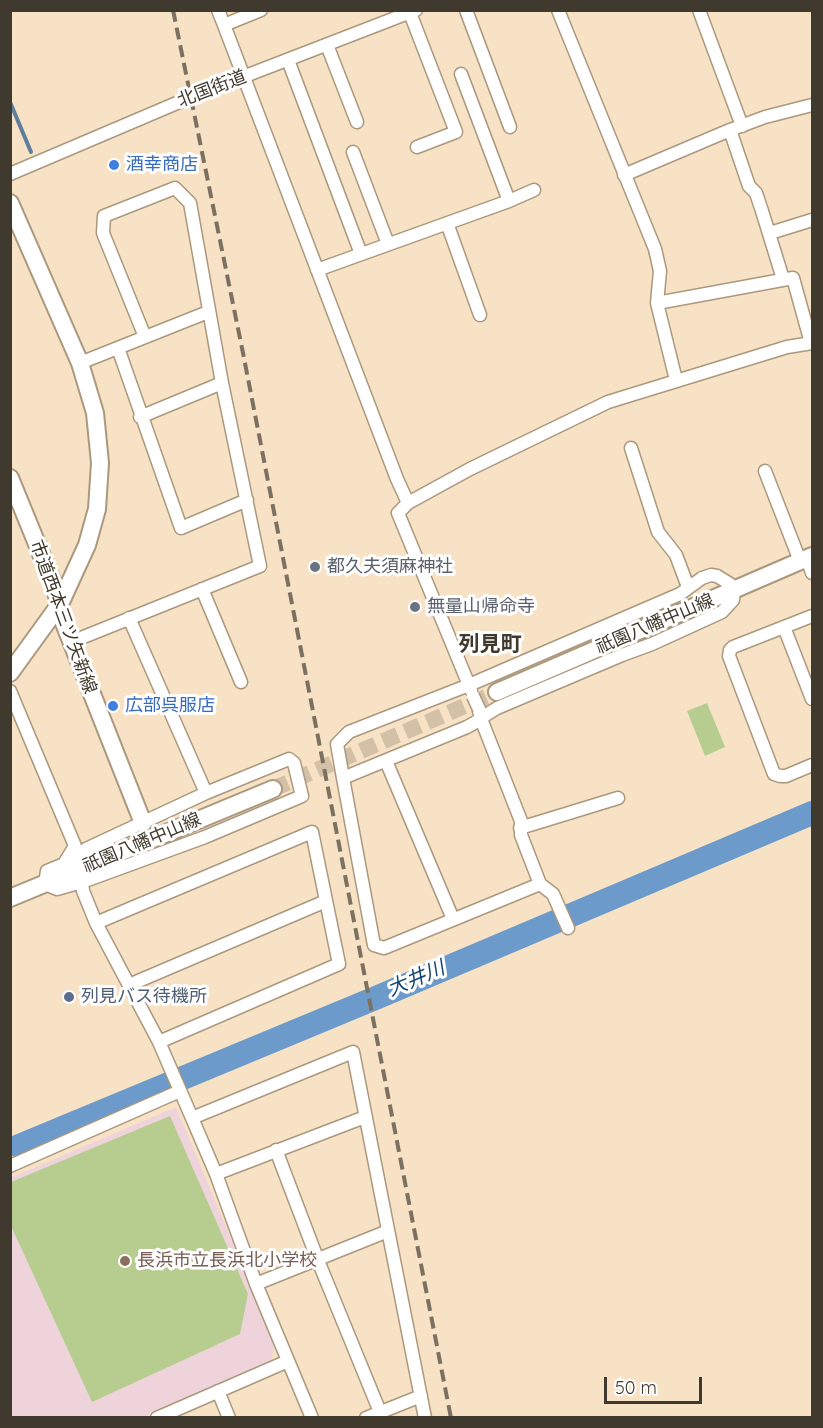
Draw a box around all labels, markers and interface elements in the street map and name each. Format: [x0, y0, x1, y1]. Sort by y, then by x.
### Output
street label: 北国街道 [175, 66, 249, 112]
place label: 酒幸商店 [126, 154, 198, 176]
marker: 酒幸商店 [107, 158, 121, 172]
street label: 市道西本三ツ矢新線 [25, 537, 101, 697]
place label: 都久夫須麻神社 [327, 556, 453, 578]
marker: 都久夫須麻神社 [308, 560, 322, 574]
street label: 祇園八幡中山線 [593, 589, 717, 659]
place label: 無量山帰命寺 [427, 596, 535, 618]
marker: 無量山帰命寺 [408, 600, 422, 614]
district label: 列見町 [459, 632, 521, 658]
place label: 広部呉服店 [125, 695, 215, 717]
marker: 広部呉服店 [106, 699, 120, 713]
street label: 祇園八幡中山線 [80, 808, 204, 878]
water label: 大井川 [384, 956, 448, 1002]
place label: 列見バス待機所 [81, 986, 207, 1008]
marker: 列見バス待機所 [62, 990, 76, 1004]
place label: 長浜市立長浜北小学校 [137, 1250, 317, 1272]
marker: 長浜市立長浜北小学校 [118, 1254, 132, 1268]
scale bar [607, 1365, 704, 1403]
text: 50 m [615, 1376, 657, 1399]

